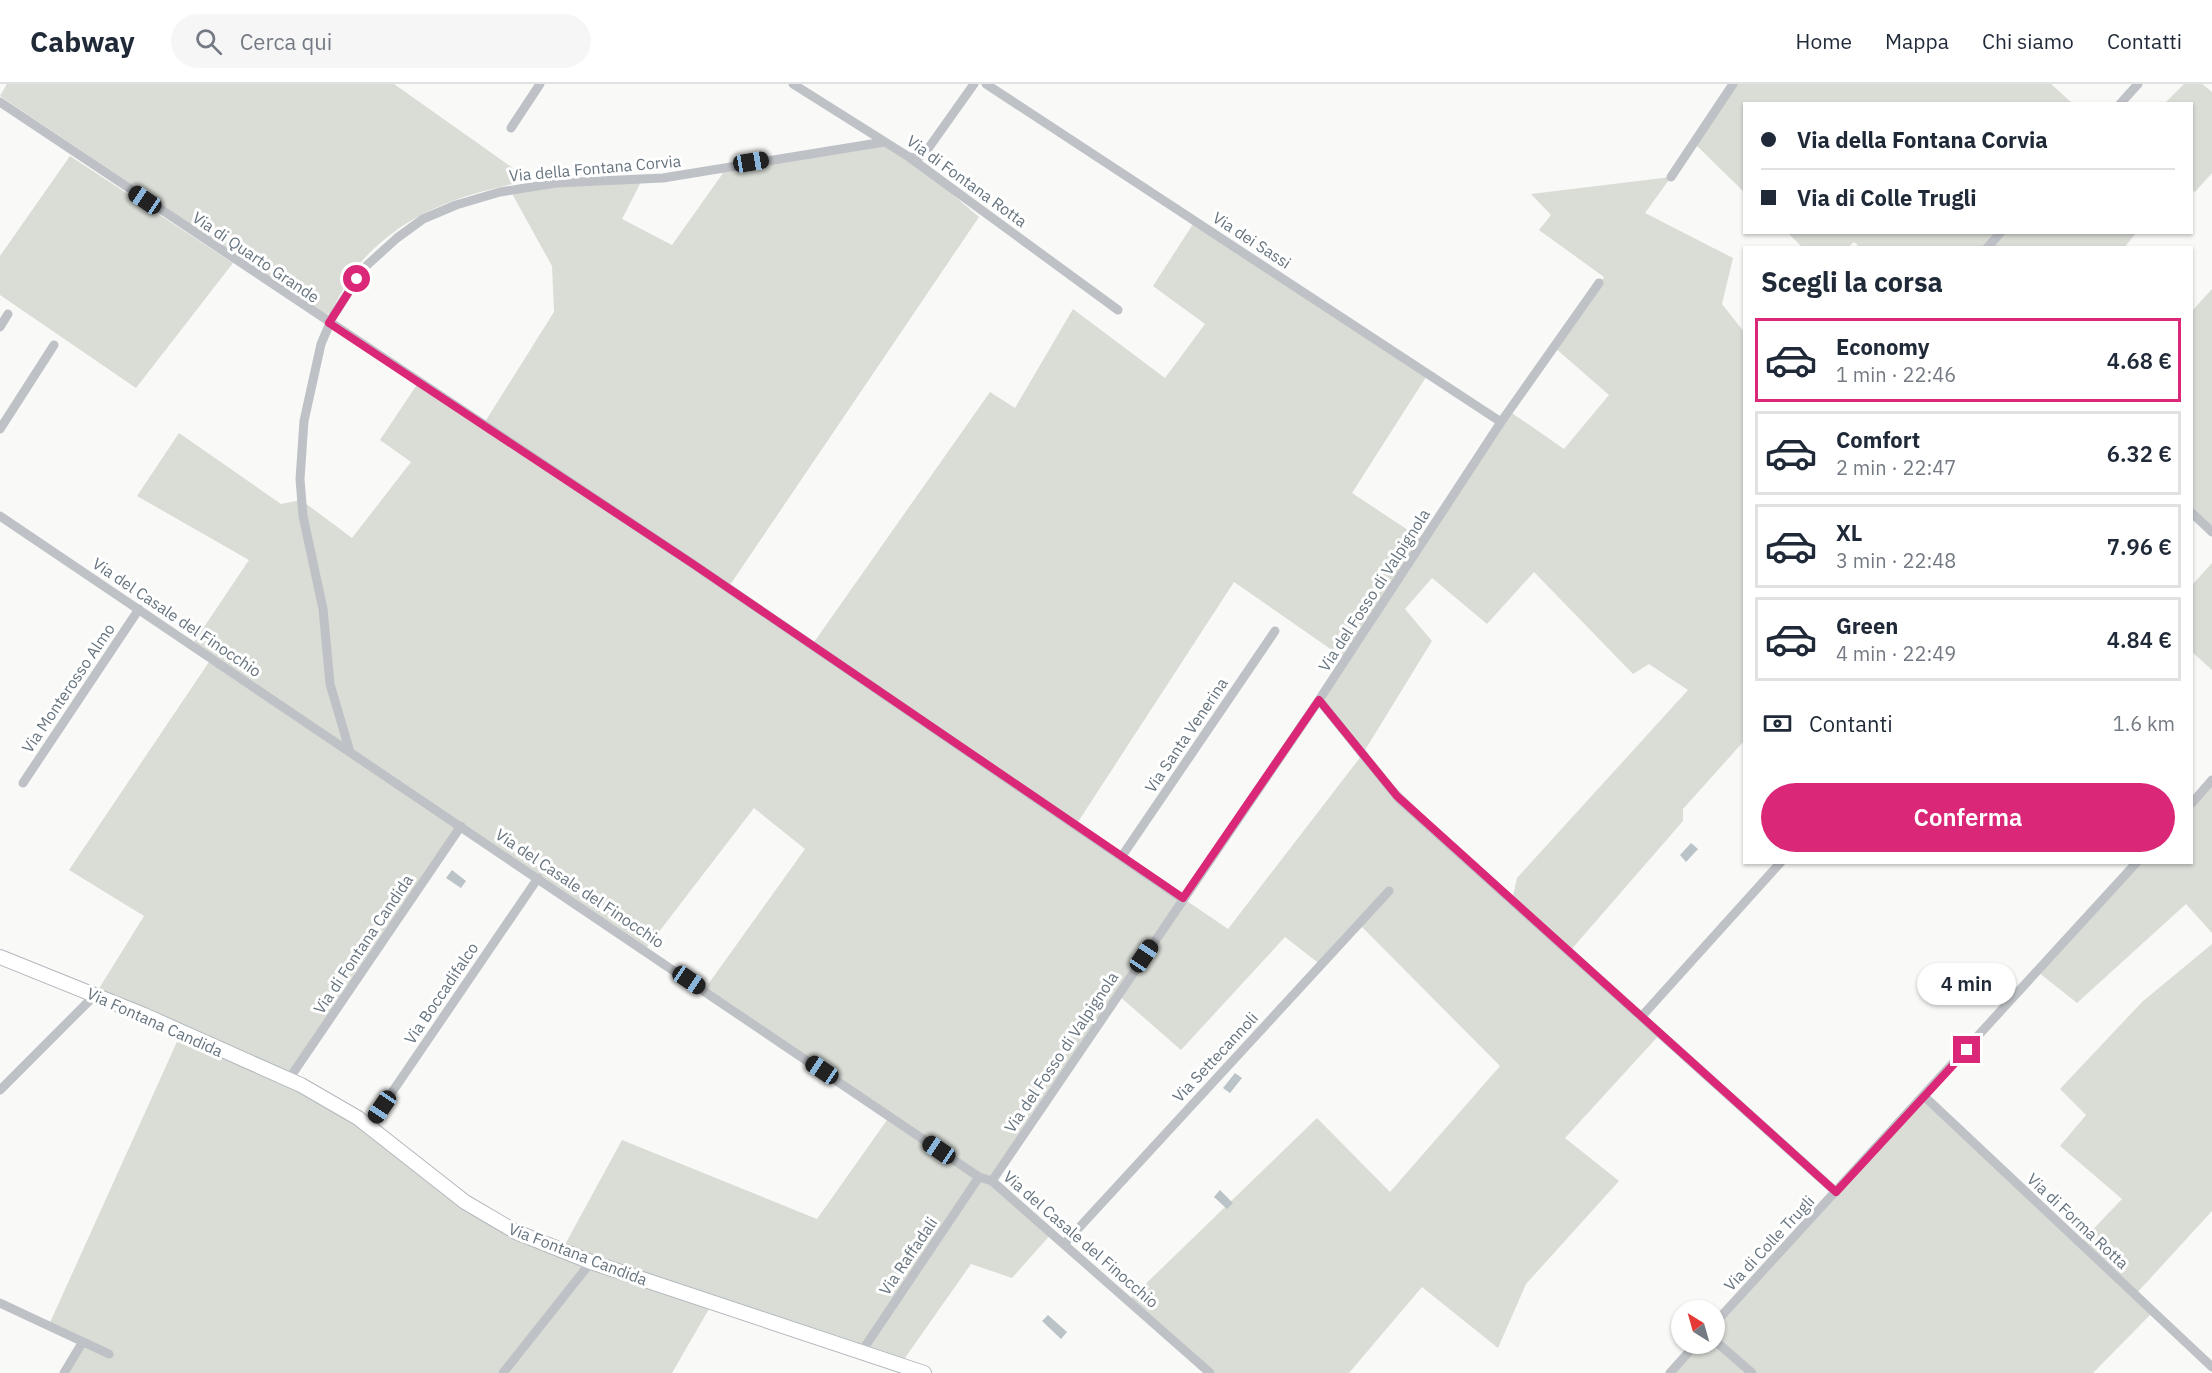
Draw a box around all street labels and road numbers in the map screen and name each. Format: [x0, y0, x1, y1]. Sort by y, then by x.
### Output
street label: Via di Fontana Rotta [903, 131, 1031, 232]
street label: Via della Fontana Corvia [508, 150, 682, 185]
street label: Via di Quarto Grande [189, 207, 324, 307]
street label: Via dei Sassi [1209, 207, 1295, 273]
street label: Via del Fosso di Valpignola [1314, 505, 1434, 675]
street label: Via del Casale del Finocchio [89, 553, 265, 681]
street label: Via Monterosso Almo [17, 619, 119, 757]
street label: Via Santa Venerina [1140, 673, 1232, 796]
street label: Via del Casale del Finocchio [492, 824, 668, 952]
street label: Via di Fontana Candida [309, 870, 417, 1018]
street label: Via Boccadifalco [400, 938, 482, 1048]
street label: Via del Fosso di Valpignola [1000, 967, 1123, 1136]
street label: Via Fontana Candida [84, 983, 227, 1061]
street label: Via Settecannoli [1168, 1008, 1262, 1106]
street label: Via del Casale del Finocchio [999, 1166, 1163, 1312]
street label: Via di Forma Rotta [2023, 1169, 2133, 1273]
street label: Via di Colle Trugli [1720, 1191, 1818, 1295]
street label: Via Raffadali [875, 1213, 941, 1299]
street label: Via Fontana Candida [506, 1218, 651, 1290]

